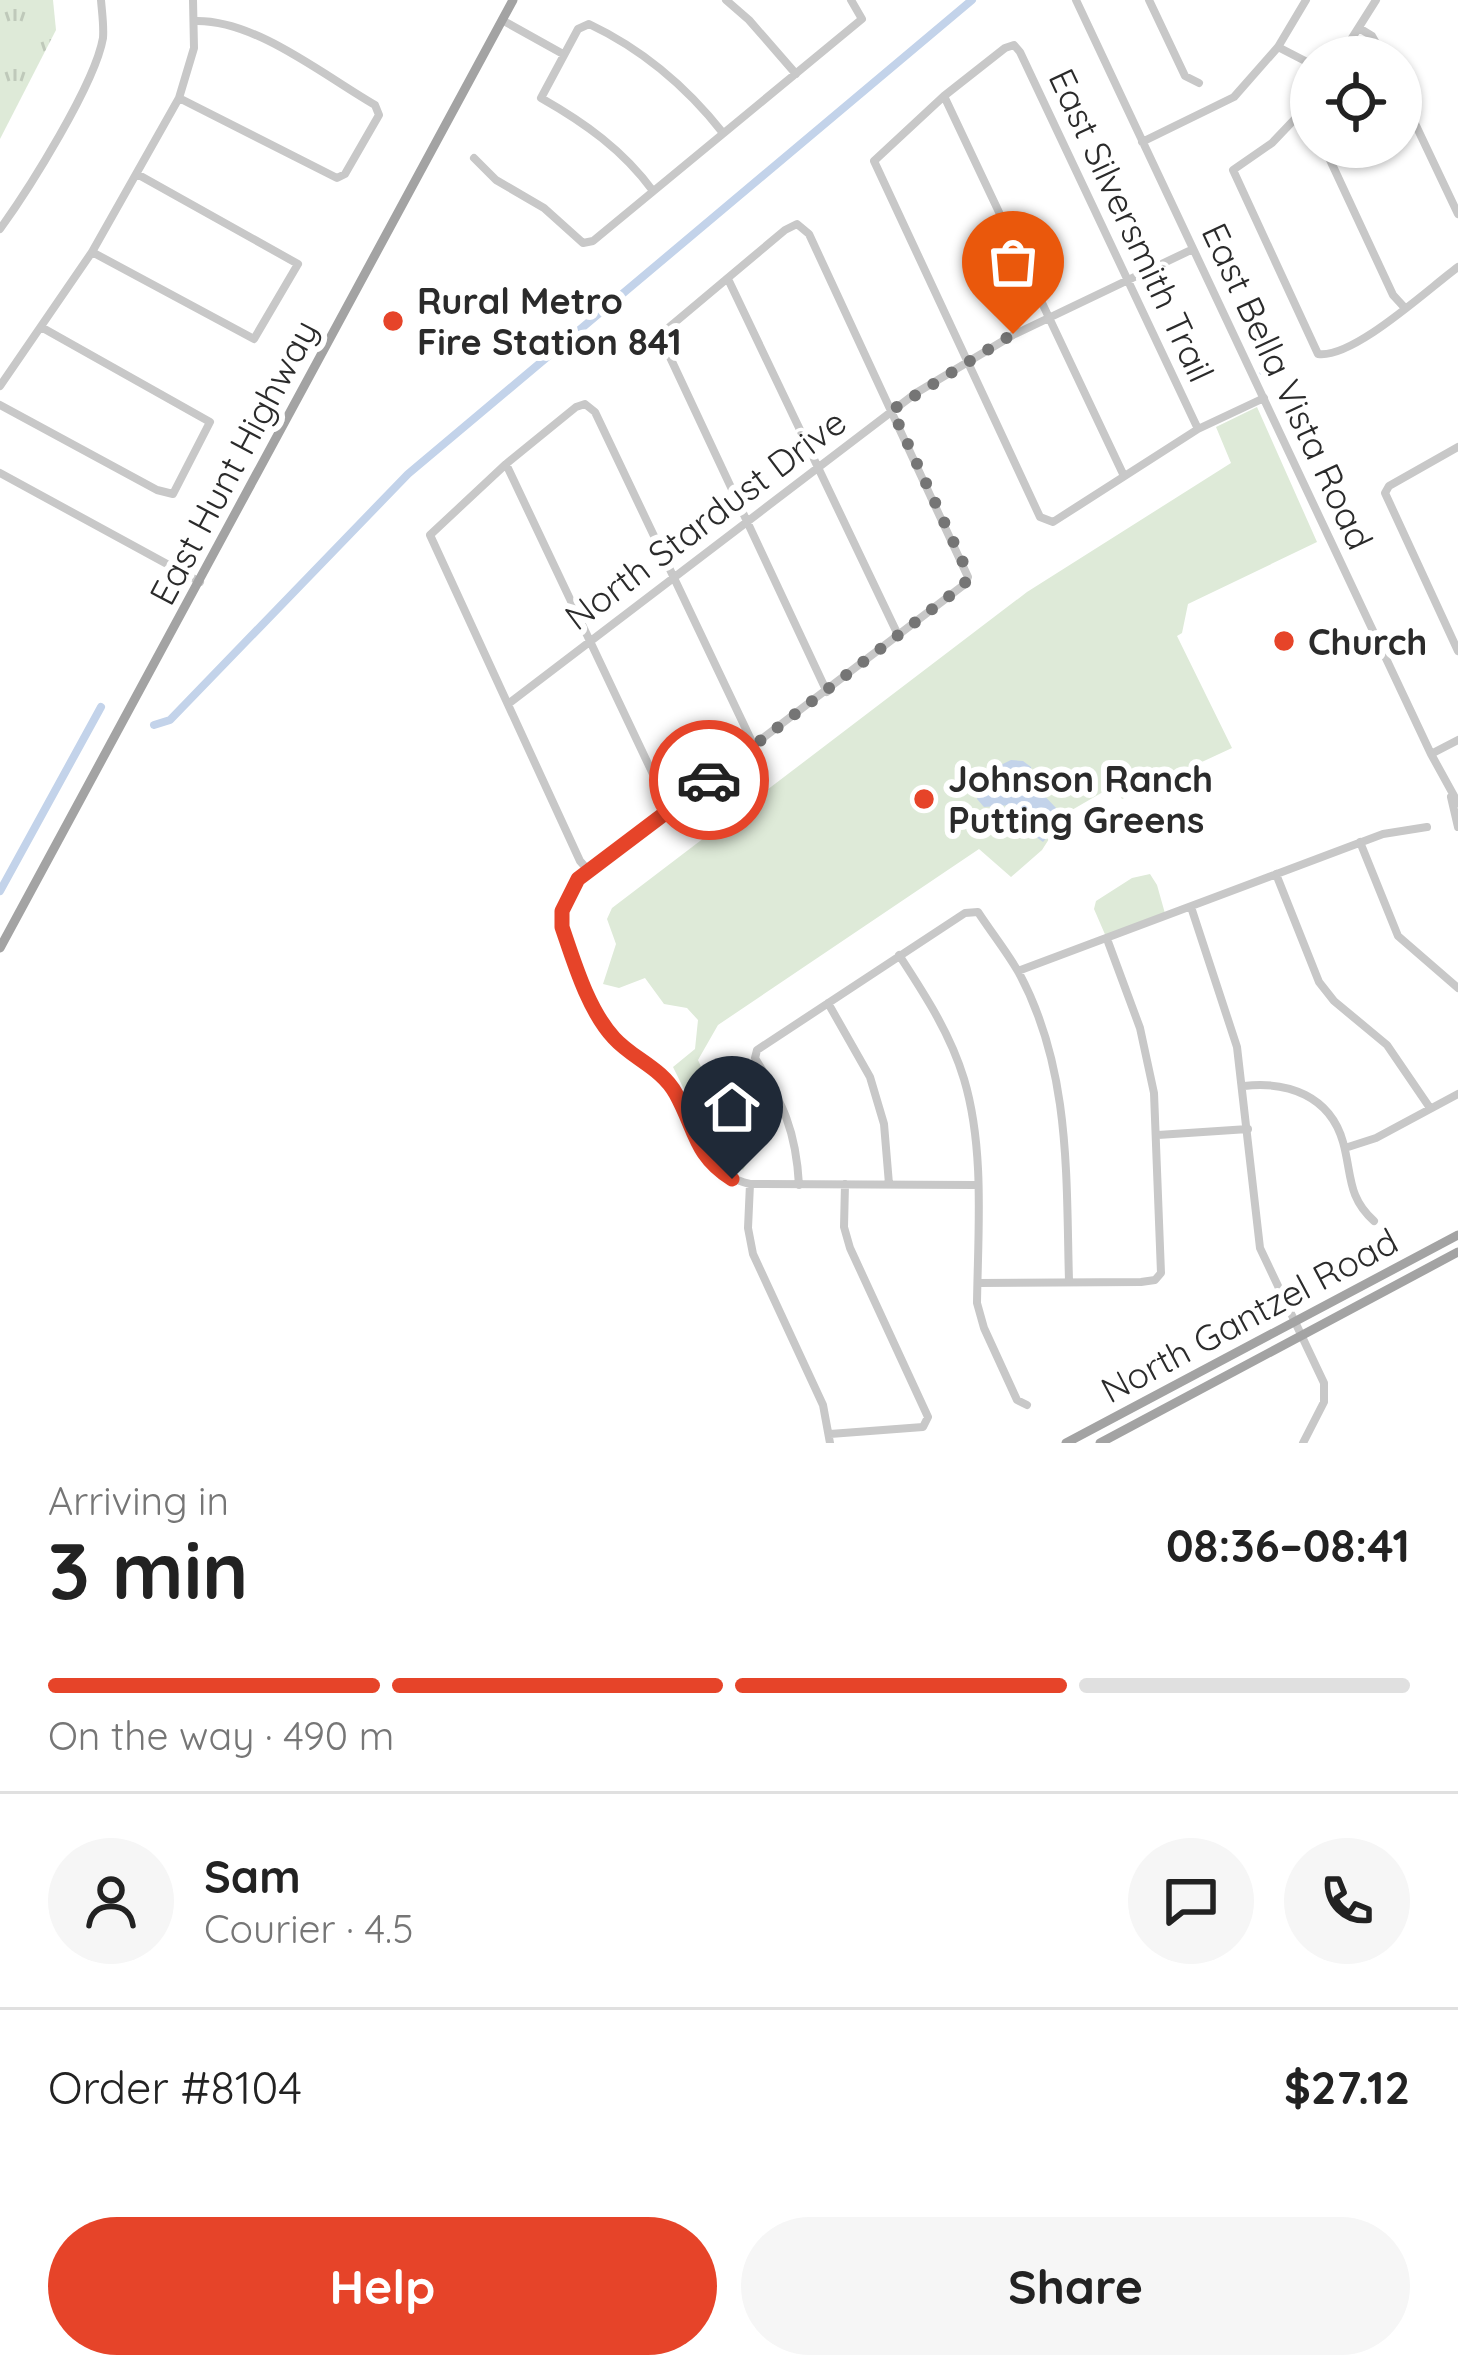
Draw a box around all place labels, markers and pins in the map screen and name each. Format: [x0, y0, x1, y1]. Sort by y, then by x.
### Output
pin [962, 211, 1064, 334]
place label: Rural Metro Fire Station 841 [417, 278, 682, 364]
marker: Rural Metro Fire Station 841 [380, 308, 406, 334]
place label: Church [1308, 619, 1427, 664]
marker: Church [1271, 628, 1297, 654]
place label: Johnson Ranch Putting Greens [948, 756, 1213, 842]
marker: Johnson Ranch Putting Greens [911, 786, 937, 812]
pin [681, 1056, 783, 1179]

